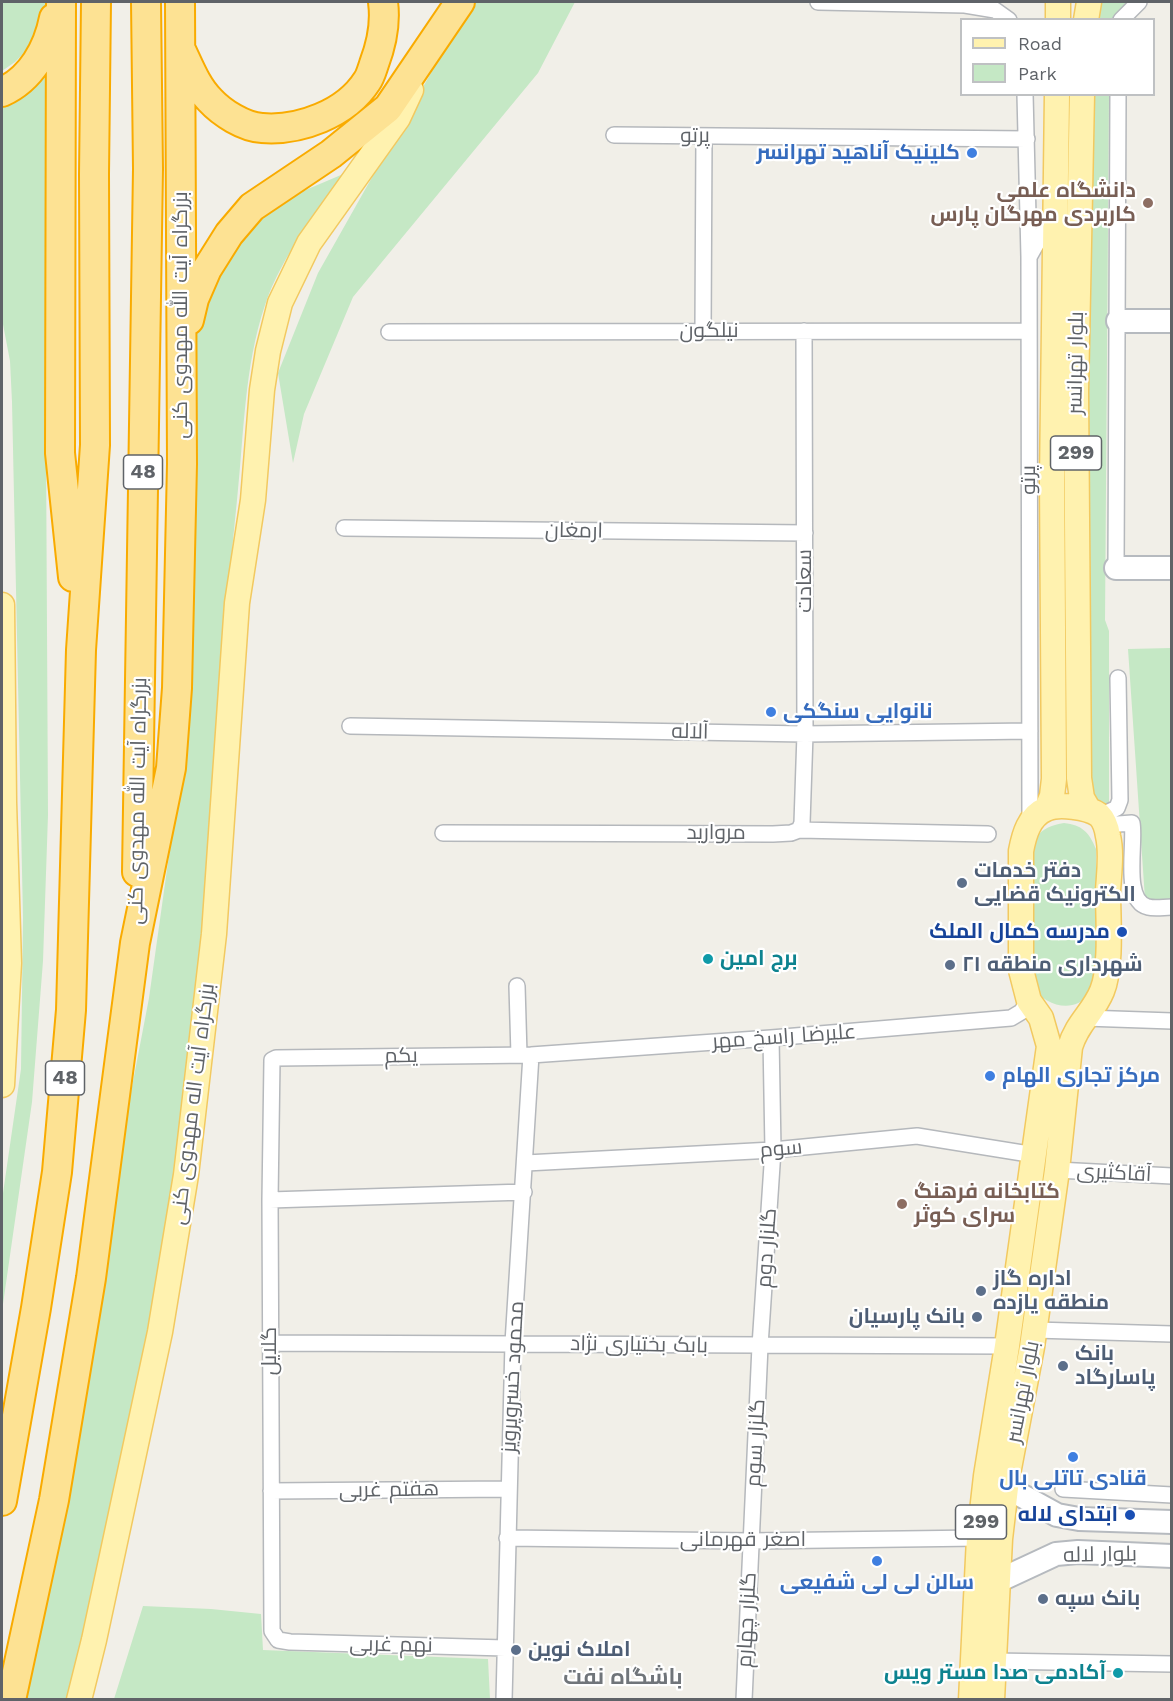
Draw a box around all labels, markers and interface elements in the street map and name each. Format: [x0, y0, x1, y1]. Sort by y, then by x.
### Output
legend [960, 18, 1155, 96]
text: Road [1018, 33, 1062, 54]
text: Park [1018, 63, 1057, 84]
street label: پرتو [680, 123, 710, 149]
place label: کلینیک آناهید تهرانسر [756, 140, 960, 166]
marker: کلینیک آناهید تهرانسر [965, 146, 979, 160]
place label: دانشگاه علمی کاربردی مهرگان پارس [930, 178, 1136, 228]
street label: بزرگراه آیت الله مهدوی کنی [168, 191, 194, 439]
marker: دانشگاه علمی کاربردی مهرگان پارس [1141, 196, 1155, 210]
street label: بلوار تهرانسر [1062, 311, 1090, 415]
street label: نیلگون [679, 318, 739, 344]
road number: 299 [1050, 436, 1102, 470]
road number: 48 [124, 455, 162, 489]
street label: پرتو [1016, 465, 1042, 495]
street label: ارمغان [545, 518, 603, 544]
street label: سعادت [792, 549, 818, 613]
street label: بزرگراه آیت الله مهدوی کنی [123, 677, 153, 925]
place label: نانوایی سنگکی [783, 699, 933, 725]
marker: نانوایی سنگکی [764, 705, 778, 719]
street label: آلاله [671, 719, 709, 745]
street label: مروارید [686, 820, 746, 846]
place label: دفتر خدمات الکترونیک قضایی [974, 858, 1136, 908]
marker: دفتر خدمات الکترونیک قضایی [955, 876, 969, 890]
place label: مدرسه کمال الملک [929, 919, 1110, 945]
marker: مدرسه کمال الملک [1115, 925, 1129, 939]
place label: برج امین [720, 946, 798, 972]
marker: برج امین [701, 952, 715, 966]
place label: شهرداری منطقه ۲۱ [962, 952, 1143, 978]
marker: شهرداری منطقه ۲۱ [943, 958, 957, 972]
street label: بزرگراه آیت اله مهدوی کنی [166, 982, 220, 1226]
street label: علیرضا راسخ مهر [711, 1019, 857, 1055]
street label: یکم [384, 1043, 418, 1069]
road number: 48 [46, 1061, 84, 1095]
place label: مرکز تجاری الهام [1002, 1063, 1160, 1089]
marker: مرکز تجاری الهام [983, 1069, 997, 1083]
street label: سوم [759, 1135, 803, 1163]
street label: آقاکثیری [1076, 1158, 1152, 1188]
place label: کتابخانه فرهنگ سرای کوثر [914, 1179, 1060, 1229]
marker: کتابخانه فرهنگ سرای کوثر [895, 1197, 909, 1211]
street label: گلزار دوم [752, 1207, 782, 1289]
place label: اداره گاز منطقه یازده [993, 1266, 1109, 1316]
marker: اداره گاز منطقه یازده [974, 1284, 988, 1298]
street label: محمود خسروپرویز [496, 1300, 530, 1454]
place label: بانک پارسیان [849, 1304, 965, 1330]
marker: بانک پارسیان [970, 1310, 984, 1324]
street label: گلایل [257, 1327, 283, 1375]
street label: بابک بختیاری نژاد [570, 1331, 708, 1359]
street label: بلوار تهرانسر [1001, 1339, 1045, 1445]
place label: بانک پاسارگاد [1075, 1341, 1155, 1391]
marker: بانک پاسارگاد [1056, 1359, 1070, 1373]
street label: گلزار سوم [741, 1398, 771, 1488]
marker: قنادی تاتلی بال [1066, 1450, 1080, 1464]
place label: قنادی تاتلی بال [999, 1466, 1147, 1492]
street label: هفتم غربی [339, 1477, 439, 1503]
place label: ابتدای لاله [1018, 1502, 1118, 1528]
road number: 299 [956, 1505, 1006, 1539]
marker: ابتدای لاله [1123, 1508, 1137, 1522]
street label: اصغر قهرمانی [680, 1527, 806, 1553]
street label: بلوار لاله [1063, 1542, 1137, 1568]
marker: سالن لی لی شفیعی [870, 1554, 884, 1568]
place label: سالن لی لی شفیعی [780, 1570, 974, 1596]
street label: گلزار چهارم [732, 1572, 762, 1668]
place label: بانک سپه [1055, 1586, 1140, 1612]
marker: بانک سپه [1036, 1592, 1050, 1606]
street label: نهم غربی [349, 1632, 433, 1658]
place label: املاک نوین [528, 1637, 630, 1663]
marker: املاک نوین [509, 1643, 523, 1657]
place label: آکادمی صدا مستر ویس [884, 1660, 1106, 1686]
district label: باشگاه نفت [563, 1665, 683, 1691]
marker: آکادمی صدا مستر ویس [1111, 1666, 1125, 1680]

